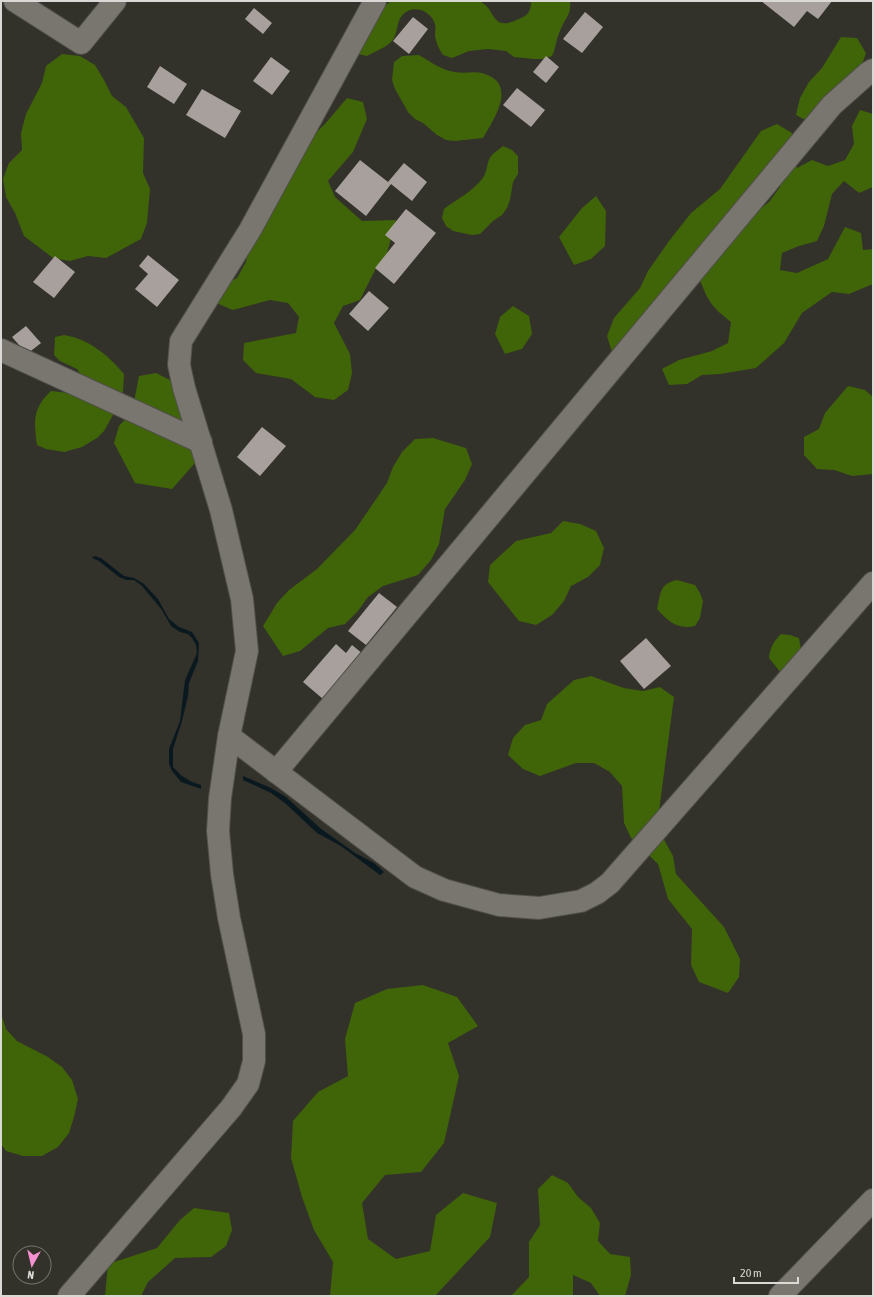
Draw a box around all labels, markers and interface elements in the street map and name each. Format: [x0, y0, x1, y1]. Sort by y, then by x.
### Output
north arrow [12, 1245, 52, 1285]
scale bar [734, 1259, 798, 1285]
text: 20 m [740, 1266, 762, 1280]
text: N [27, 1269, 35, 1281]

